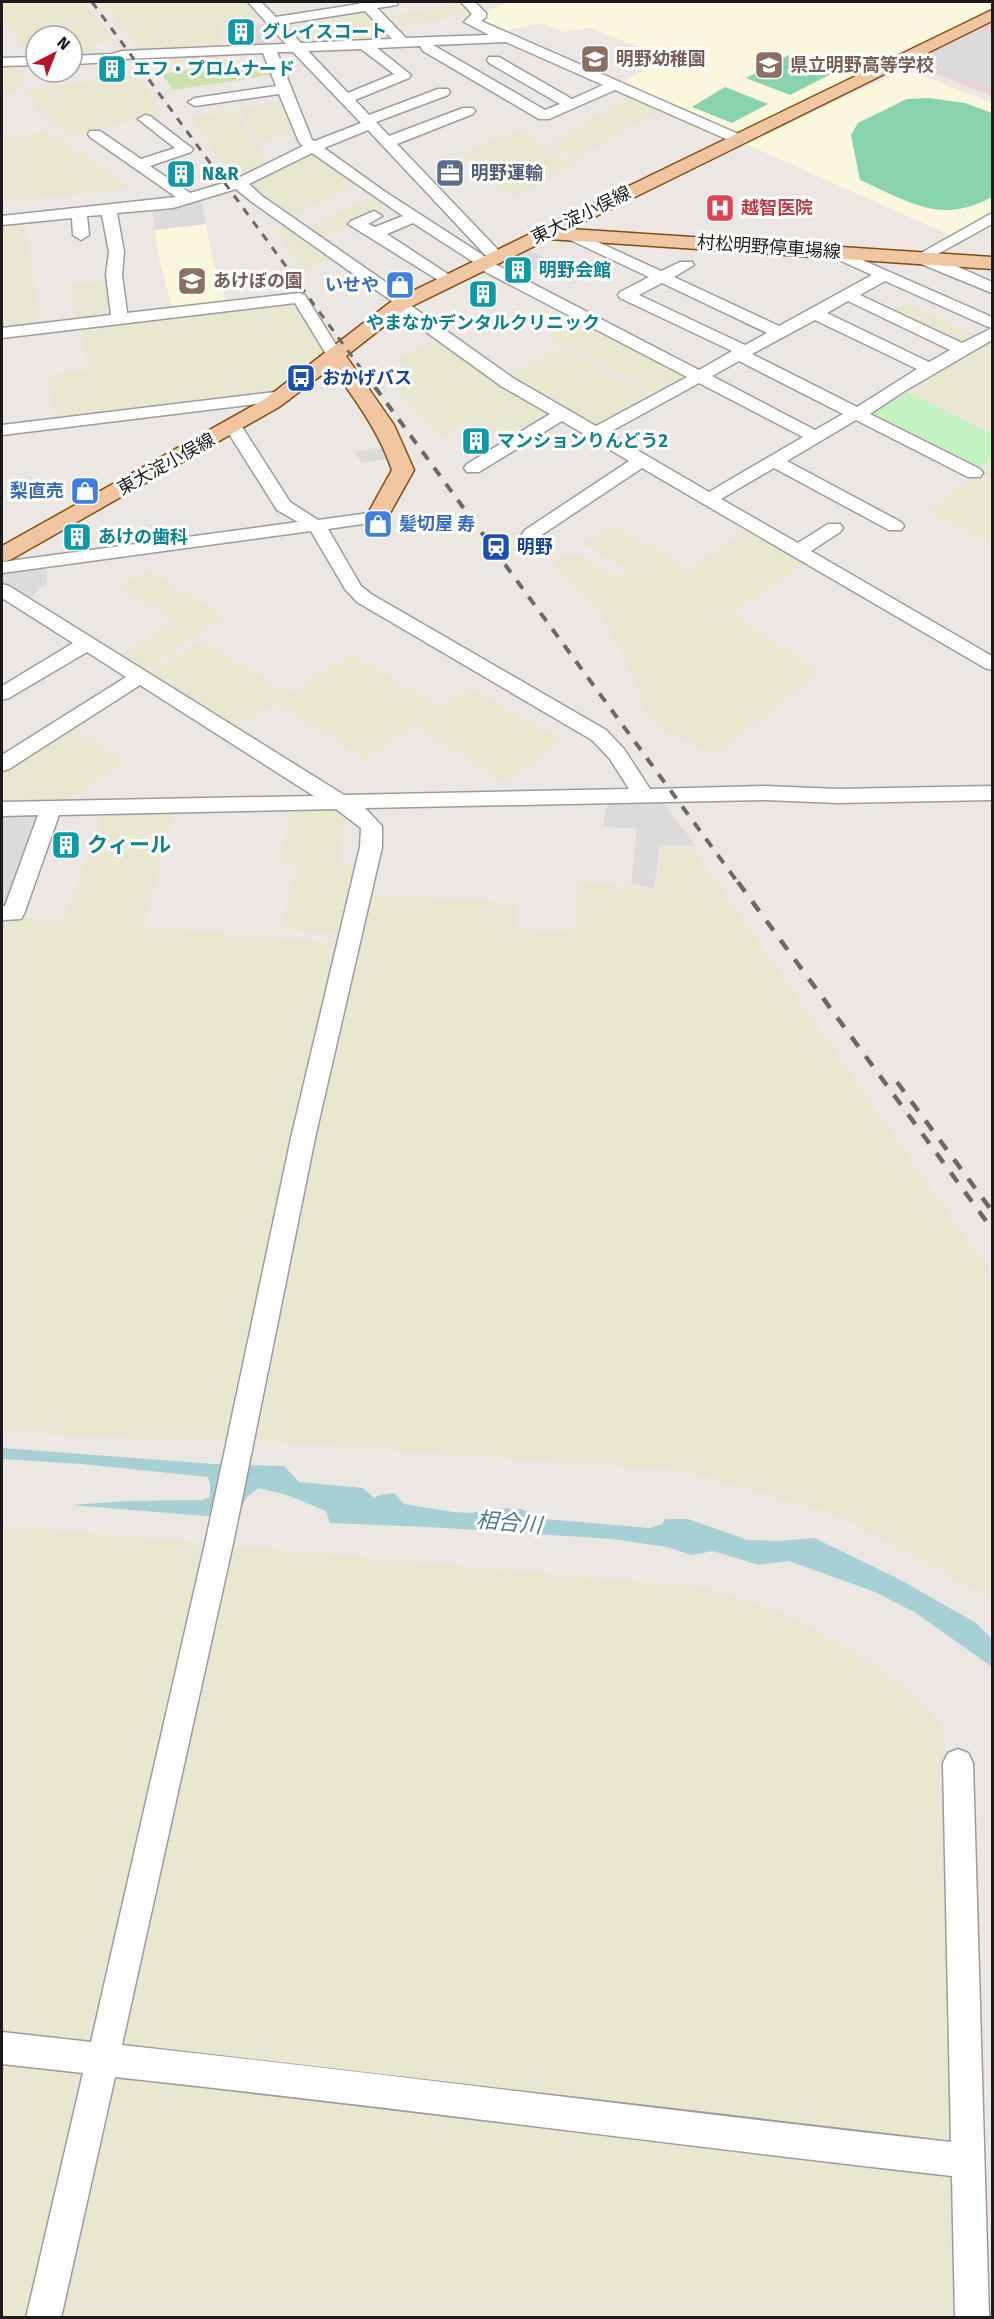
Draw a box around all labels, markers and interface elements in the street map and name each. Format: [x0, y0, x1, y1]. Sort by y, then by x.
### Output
building icon: グレイスコート [225, 16, 257, 48]
place label: グレイスコート [262, 21, 387, 43]
north arrow [24, 24, 84, 84]
text: N [53, 33, 74, 54]
school or university icon: 明野幼稚園 [579, 43, 611, 75]
place label: 明野幼稚園 [616, 48, 706, 70]
school or university icon: 県立明野高等学校 [753, 49, 785, 81]
building icon: エフ・プロムナード [96, 53, 128, 85]
place label: 県立明野高等学校 [790, 54, 934, 76]
place label: エフ・プロムナード [133, 58, 295, 80]
office icon: 明野運輸 [434, 157, 466, 189]
building icon: N&R [165, 158, 197, 190]
place label: 明野運輸 [471, 162, 543, 184]
place label: N&R [202, 163, 240, 185]
street label: 東大淀小俣線 [528, 181, 634, 249]
hospital icon: 越智医院 [704, 192, 736, 224]
place label: 越智医院 [741, 197, 813, 219]
street label: 村松明野停車場線 [696, 231, 842, 263]
building icon: 明野会館 [502, 254, 534, 286]
place label: 明野会館 [539, 259, 611, 281]
school or university icon: あけぼの園 [176, 265, 208, 297]
shop icon: いせや [384, 269, 416, 301]
place label: あけぼの園 [213, 270, 303, 292]
place label: いせや [325, 274, 379, 296]
building icon: やまなかデンタルクリニック [467, 278, 499, 310]
place label: やまなかデンタルクリニック [366, 312, 600, 334]
bus stop icon: おかげバス [285, 362, 317, 394]
place label: おかげバス [322, 367, 412, 389]
building icon: マンションりんどう2 [460, 425, 492, 457]
street label: 東大淀小俣線 [113, 428, 219, 500]
place label: マンションりんどう2 [497, 430, 668, 452]
shop icon: 梨直売 [69, 475, 101, 507]
place label: 梨直売 [10, 480, 64, 502]
shop icon: 髪切屋 寿 [362, 508, 394, 540]
place label: 髪切屋 寿 [399, 513, 475, 535]
building icon: あけの歯科 [61, 521, 93, 553]
place label: あけの歯科 [98, 526, 188, 548]
station icon: 明野 [480, 531, 512, 563]
place label: 明野 [517, 536, 553, 558]
building icon: クィール [50, 829, 82, 861]
place label: クィール [87, 832, 171, 858]
water label: 相合川 [475, 1506, 545, 1539]

